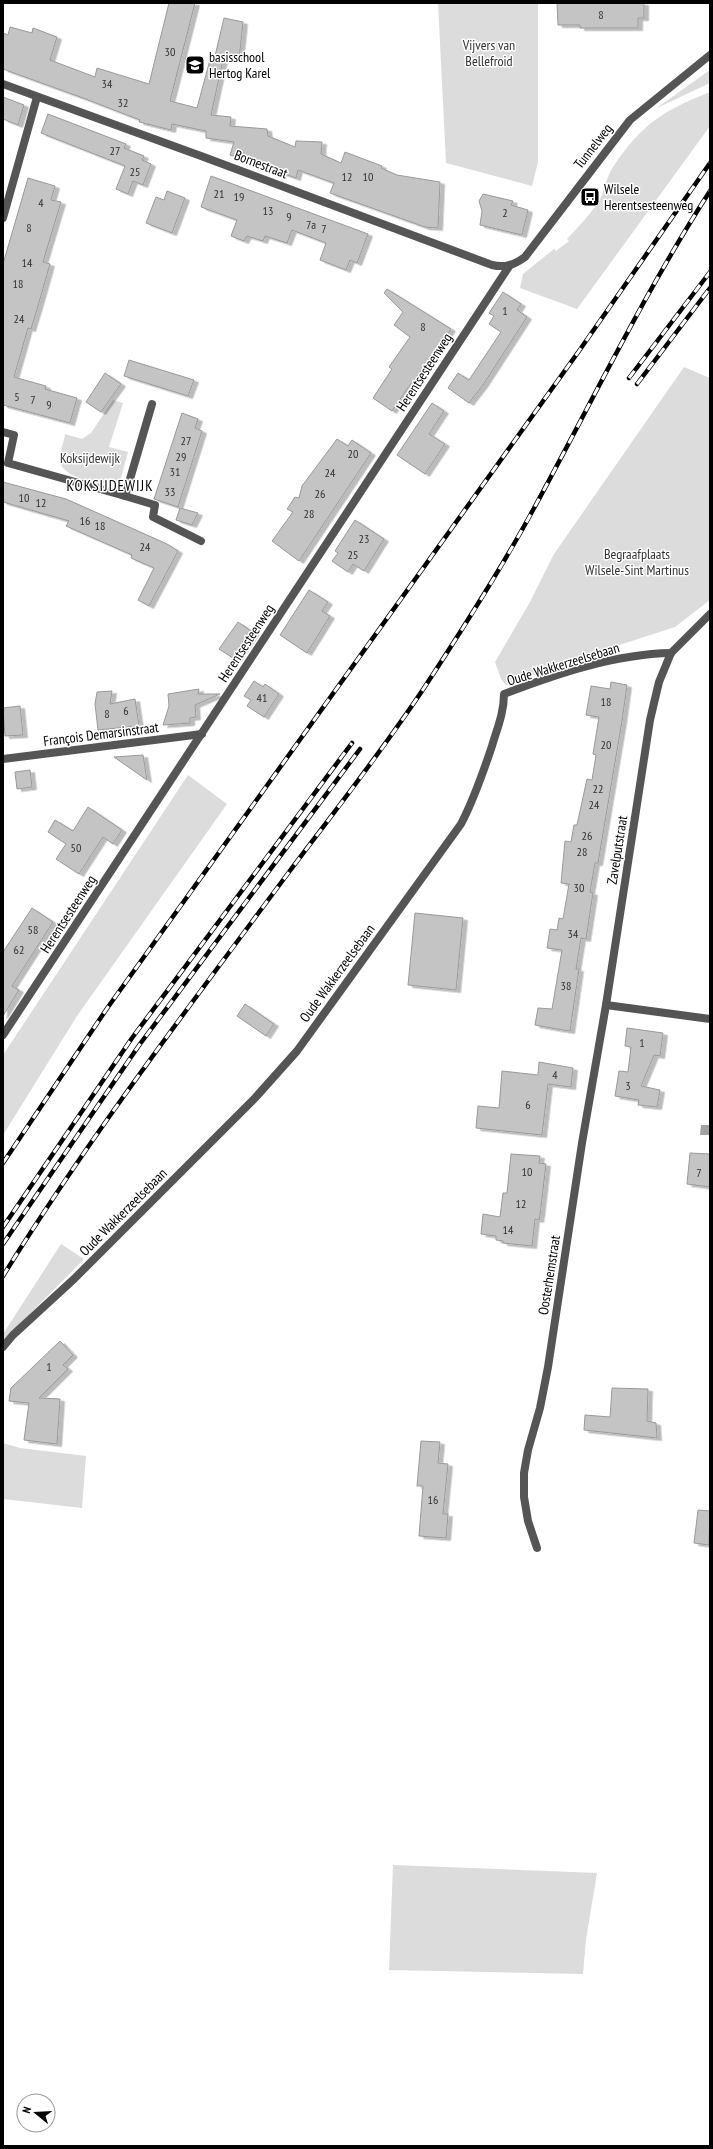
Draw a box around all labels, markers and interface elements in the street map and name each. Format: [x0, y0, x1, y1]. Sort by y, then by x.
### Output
house number: 8 [598, 7, 604, 22]
park label: Vijvers van Bellefroid [462, 36, 515, 70]
house number: 30 [165, 44, 175, 59]
place label: basisschool Hertog Karel [209, 48, 271, 82]
school or university icon: basisschool Hertog Karel [184, 54, 206, 76]
house number: 34 [102, 76, 113, 91]
house number: 32 [118, 95, 128, 110]
street label: Tunnelweg [570, 120, 616, 172]
house number: 27 [110, 143, 120, 158]
street label: Bornestraat [232, 146, 290, 182]
house number: 25 [130, 164, 140, 179]
house number: 12 [342, 169, 352, 184]
house number: 10 [363, 169, 373, 184]
place label: Wilsele Herentsesteenweg [604, 180, 693, 214]
house number: 21 [214, 186, 224, 201]
bus stop icon: Wilsele Herentsesteenweg [579, 186, 601, 208]
house number: 19 [234, 189, 244, 204]
house number: 4 [38, 195, 44, 210]
house number: 13 [263, 203, 273, 218]
house number: 2 [502, 205, 508, 220]
house number: 9 [286, 209, 292, 224]
house number: 7a [306, 217, 316, 232]
house number: 8 [26, 220, 32, 235]
house number: 7 [321, 221, 327, 236]
house number: 14 [22, 255, 33, 270]
house number: 18 [13, 276, 23, 291]
house number: 1 [502, 303, 508, 318]
house number: 24 [14, 311, 25, 326]
house number: 8 [420, 319, 426, 334]
street label: Herentsesteenweg [392, 330, 456, 414]
house number: 5 [14, 389, 20, 404]
house number: 7 [30, 392, 36, 407]
house number: 9 [46, 397, 52, 412]
house number: 27 [181, 433, 191, 448]
house number: 20 [348, 446, 358, 461]
park label: Koksijdewijk [60, 449, 121, 467]
house number: 29 [176, 449, 186, 464]
house number: 31 [170, 464, 180, 479]
house number: 24 [325, 465, 336, 480]
district label: KOKSIJDEWIJK [66, 476, 154, 495]
house number: 33 [165, 484, 175, 499]
house number: 26 [315, 486, 325, 501]
house number: 10 [19, 490, 29, 505]
house number: 12 [36, 495, 46, 510]
house number: 28 [304, 506, 314, 521]
house number: 16 [80, 513, 90, 528]
house number: 18 [95, 518, 105, 533]
house number: 23 [359, 531, 369, 546]
house number: 24 [140, 539, 151, 554]
park label: Begraafplaats Wilsele-Sint Martinus [585, 545, 689, 579]
house number: 25 [348, 547, 358, 562]
street label: Herentsesteenweg [214, 601, 278, 685]
street label: Oude Wakkerzeelsebaan [505, 638, 621, 690]
house number: 41 [257, 690, 267, 705]
house number: 18 [601, 694, 611, 709]
house number: 6 [123, 703, 129, 718]
house number: 8 [104, 706, 110, 721]
street label: François Demarsinstraat [42, 718, 160, 750]
house number: 20 [601, 737, 611, 752]
house number: 22 [593, 781, 603, 796]
house number: 24 [589, 797, 600, 812]
street label: Zavelputstraat [603, 814, 631, 886]
house number: 26 [582, 828, 592, 843]
house number: 50 [71, 840, 81, 855]
house number: 28 [577, 844, 587, 859]
street label: Herentsesteenweg [36, 872, 100, 956]
house number: 30 [574, 880, 584, 895]
street label: Oude Wakkerzeelsebaan [295, 920, 379, 1026]
house number: 58 [28, 922, 38, 937]
house number: 34 [568, 926, 579, 941]
house number: 62 [14, 942, 24, 957]
house number: 38 [561, 978, 571, 993]
house number: 1 [639, 1035, 645, 1050]
house number: 4 [552, 1067, 558, 1082]
house number: 3 [625, 1078, 631, 1093]
house number: 6 [525, 1097, 531, 1112]
street label: Oude Wakkerzeelsebaan [75, 1164, 171, 1260]
house number: 10 [522, 1164, 532, 1179]
house number: 7 [696, 1165, 702, 1180]
house number: 12 [516, 1196, 526, 1211]
house number: 14 [503, 1222, 514, 1237]
street label: Oosterhemstraat [534, 1234, 564, 1316]
house number: 1 [46, 1359, 52, 1374]
house number: 16 [428, 1492, 438, 1507]
north arrow [16, 2093, 56, 2133]
text: N [19, 2105, 34, 2115]

